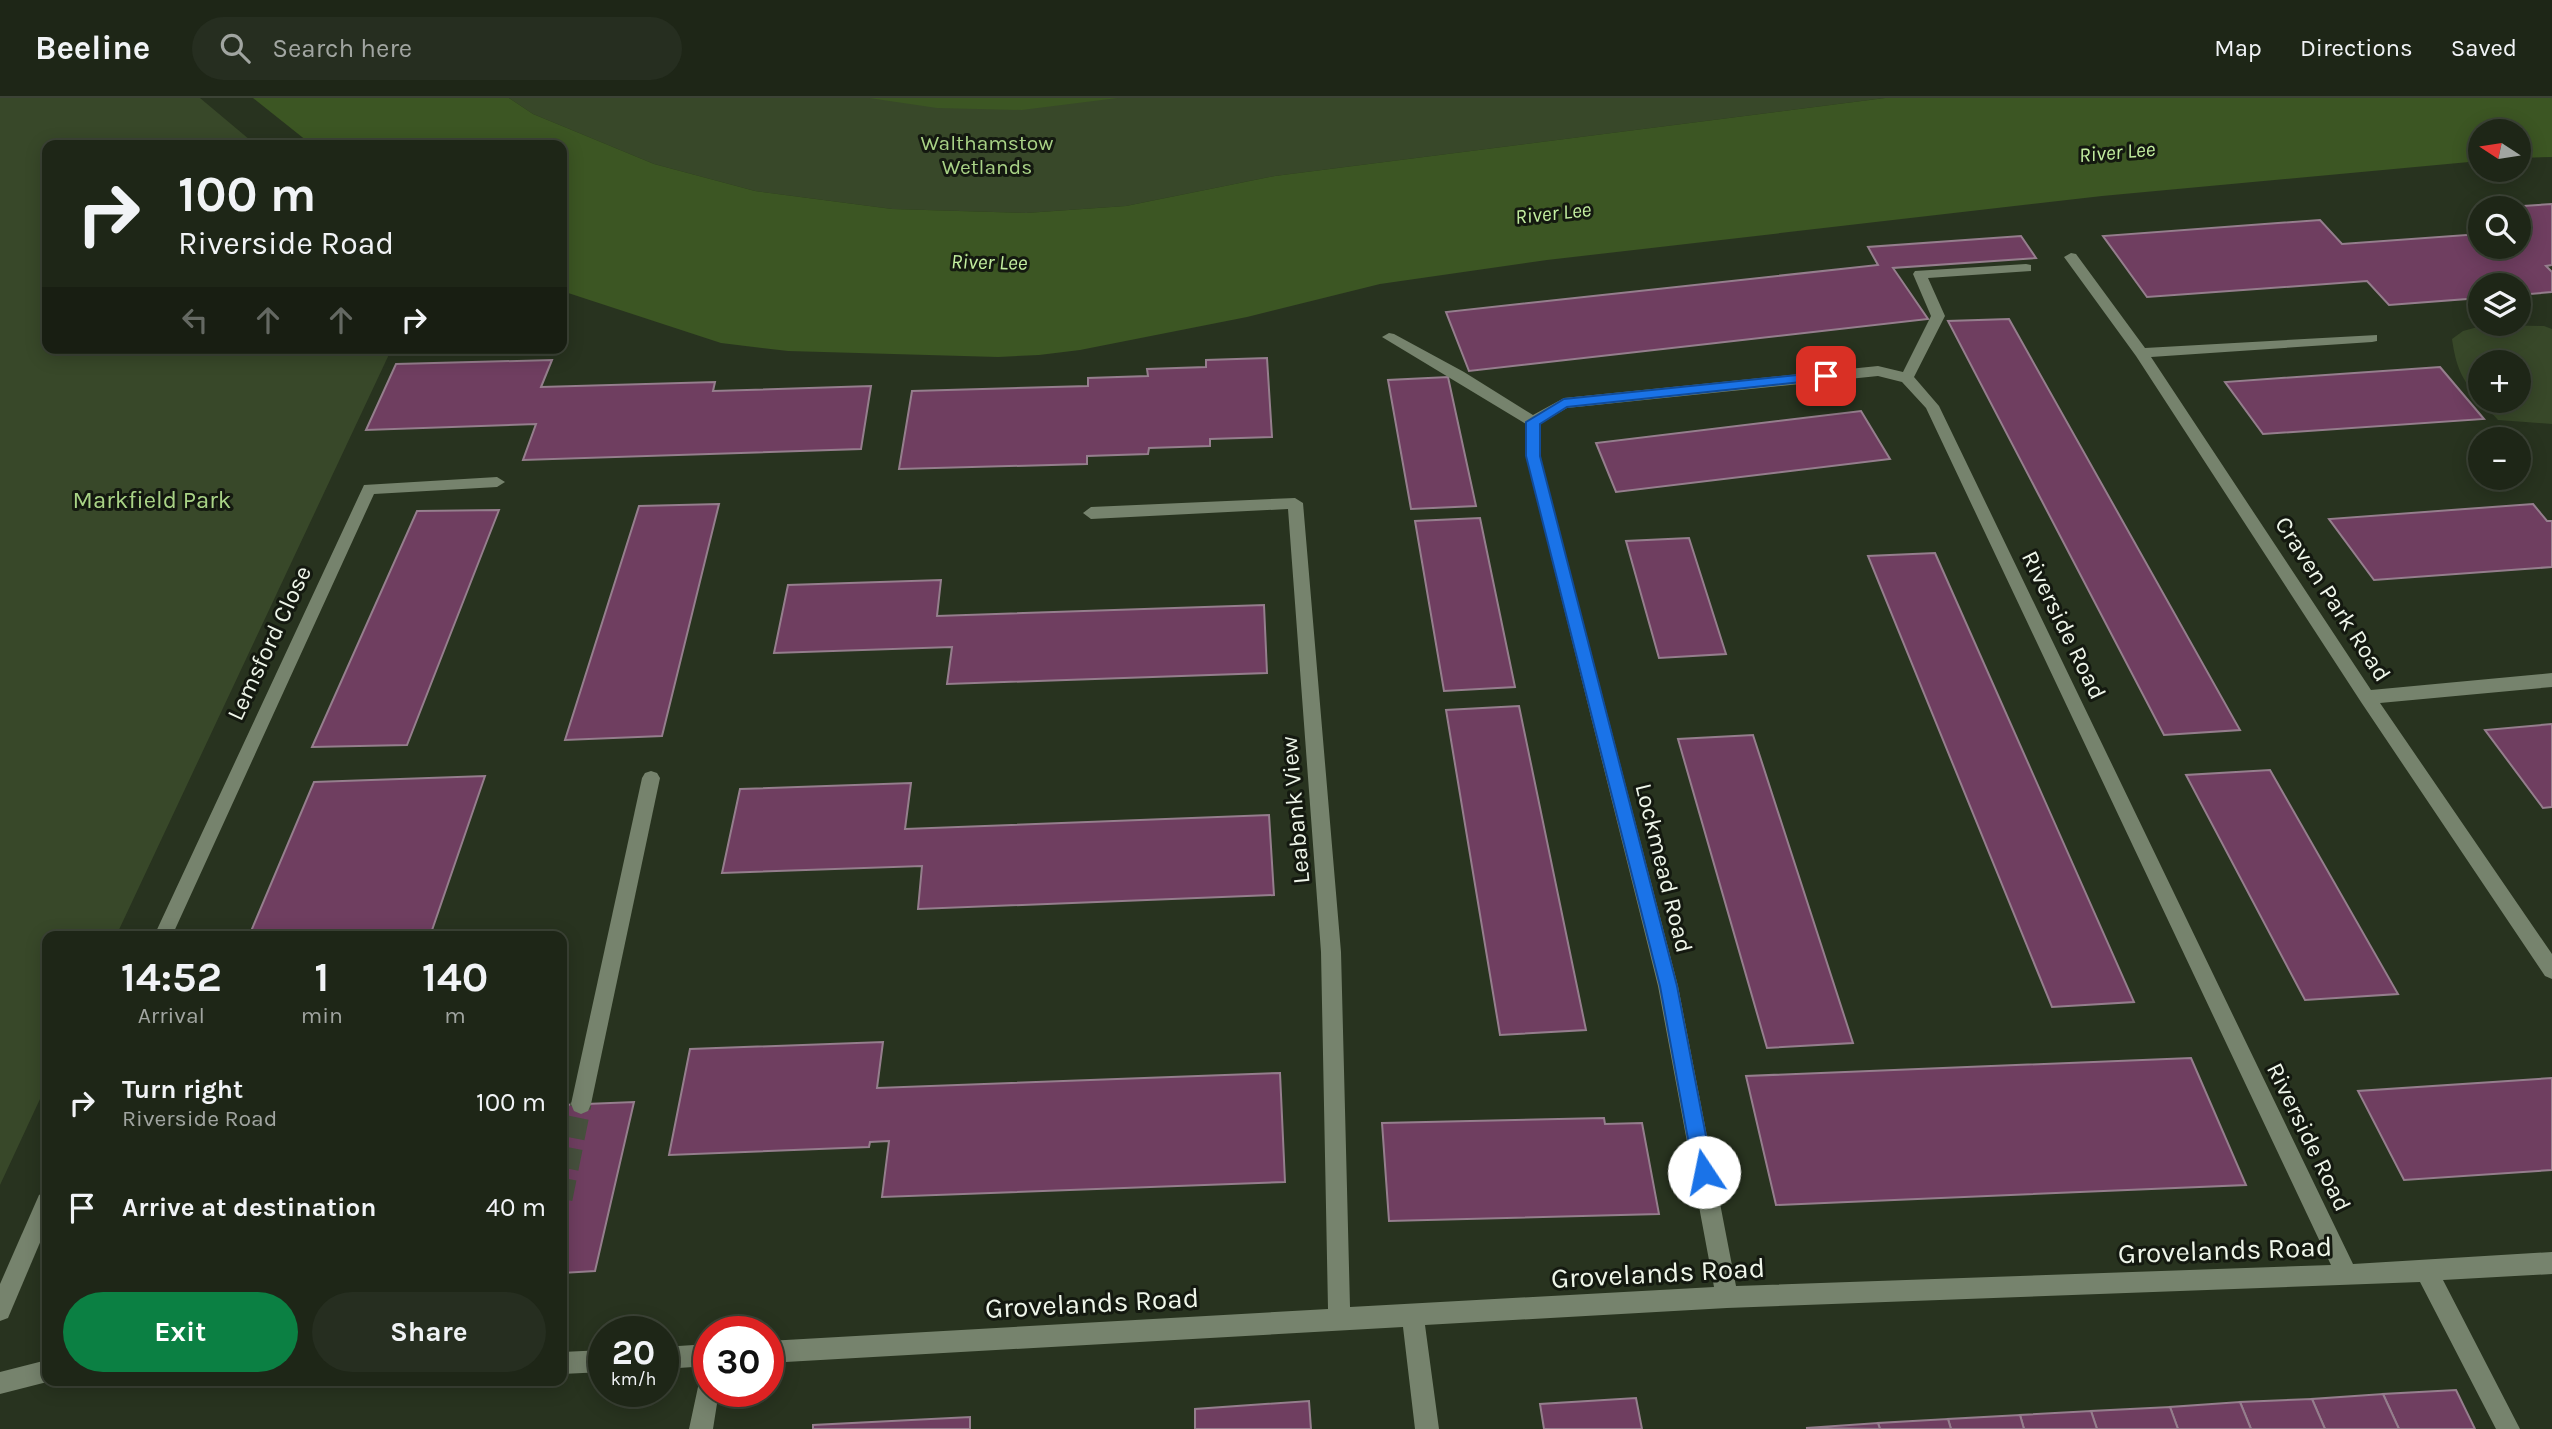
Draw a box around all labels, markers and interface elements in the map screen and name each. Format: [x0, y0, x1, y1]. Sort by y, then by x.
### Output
search box [192, 17, 682, 80]
text: Beeline [35, 29, 150, 67]
icon: search [216, 29, 254, 67]
text: Search here [272, 33, 412, 64]
text: Map [2214, 34, 2262, 62]
text: Directions [2300, 34, 2413, 62]
text: Saved [2451, 34, 2517, 62]
north arrow [2468, 119, 2530, 182]
map controls [2468, 119, 2531, 490]
park label: Walthamstow Wetlands [921, 131, 1053, 179]
water label: River Lee [2078, 137, 2156, 167]
text: 100 m [178, 166, 316, 223]
icon: right [63, 168, 154, 259]
button: search [2468, 196, 2531, 259]
water label: River Lee [1514, 197, 1593, 229]
text: Riverside Road [178, 225, 394, 262]
water label: River Lee [951, 249, 1028, 275]
button: layers [2468, 273, 2531, 336]
icon: left [176, 301, 214, 339]
icon: ahead [249, 301, 287, 339]
icon: ahead [322, 301, 360, 339]
icon: right [395, 301, 433, 339]
pin [1796, 346, 1856, 406]
button: + [2468, 350, 2531, 413]
icon: arrive [1807, 357, 1845, 395]
button: − [2468, 427, 2531, 490]
park label: Markfield Park [73, 486, 231, 514]
street label: Craven Park Road [2269, 511, 2397, 687]
street label: Riverside Road [2016, 546, 2112, 704]
street label: Lemsford Close [221, 561, 317, 725]
street label: Leabank View [1275, 735, 1315, 885]
street label: Lockmead Road [1629, 780, 1699, 956]
text: 14:52 [121, 952, 222, 1002]
text: 1 [314, 952, 329, 1002]
text: 140 [422, 952, 488, 1002]
text: Arrival [138, 1002, 205, 1029]
text: min [301, 1002, 343, 1029]
text: m [444, 1002, 466, 1029]
street label: Riverside Road [2261, 1058, 2357, 1216]
text: Turn right [122, 1074, 243, 1105]
icon: right [63, 1084, 101, 1122]
text: 100 m [476, 1087, 546, 1118]
text: Riverside Road [122, 1105, 277, 1132]
position arrow [1667, 1135, 1741, 1209]
icon: arrive [63, 1189, 101, 1227]
text: Arrive at destination [122, 1192, 376, 1223]
text: 40 m [486, 1192, 546, 1223]
street label: Grovelands Road [2117, 1230, 2333, 1270]
street label: Grovelands Road [1550, 1251, 1766, 1295]
street label: Grovelands Road [984, 1281, 1200, 1325]
button: Exit [63, 1292, 298, 1372]
button: Share [312, 1292, 546, 1372]
speed limit sign: 30 [693, 1316, 784, 1407]
text: 20 [612, 1332, 655, 1373]
text: km/h [611, 1368, 656, 1390]

